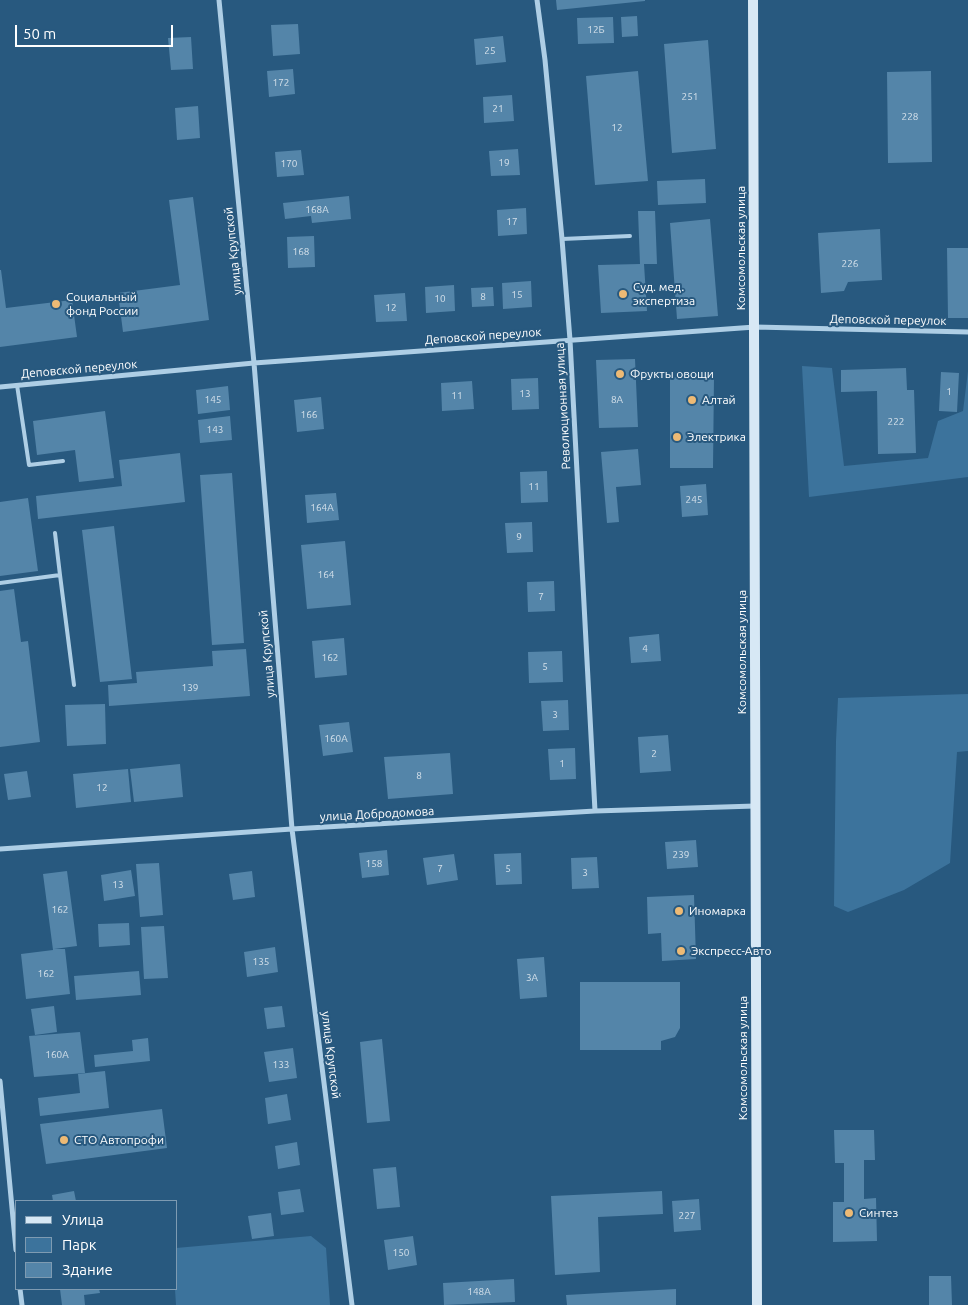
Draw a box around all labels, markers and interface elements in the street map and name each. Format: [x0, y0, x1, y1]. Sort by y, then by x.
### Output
scale bar [18, 15, 175, 47]
house number: 12Б [587, 24, 605, 36]
text: 50 m [23, 25, 56, 42]
house number: 25 [484, 45, 496, 57]
house number: 172 [273, 77, 289, 89]
house number: 251 [682, 91, 698, 103]
house number: 21 [492, 103, 504, 115]
house number: 228 [902, 111, 918, 123]
house number: 12 [611, 122, 623, 134]
house number: 19 [498, 157, 510, 169]
house number: 170 [281, 158, 297, 170]
street label: Комсомольская улица [734, 186, 748, 310]
house number: 168А [305, 204, 329, 216]
street label: улица Крупской [221, 206, 245, 296]
house number: 17 [506, 216, 518, 228]
house number: 168 [293, 246, 309, 258]
house number: 226 [842, 258, 858, 270]
place label: Суд. мед. экспертиза [633, 280, 695, 308]
marker: Суд. мед. экспертиза [617, 288, 629, 300]
house number: 15 [511, 289, 523, 301]
place label: Социальный фонд России [66, 290, 138, 318]
house number: 8 [480, 291, 486, 303]
house number: 10 [434, 293, 446, 305]
marker: Социальный фонд России [50, 298, 62, 310]
house number: 12 [385, 302, 397, 314]
street label: Деповской переулок [829, 312, 947, 328]
street label: Деповской переулок [424, 325, 542, 347]
street label: Революционная улица [552, 342, 574, 470]
street label: Деповской переулок [20, 357, 138, 381]
place label: Фрукты овощи [630, 367, 714, 381]
marker: Фрукты овощи [614, 368, 626, 380]
house number: 1 [946, 386, 952, 398]
house number: 13 [519, 388, 531, 400]
house number: 11 [451, 390, 463, 402]
place label: Алтай [702, 393, 736, 407]
house number: 145 [205, 394, 221, 406]
house number: 8А [611, 394, 623, 406]
marker: Алтай [686, 394, 698, 406]
house number: 166 [301, 409, 317, 421]
house number: 222 [888, 416, 904, 428]
house number: 143 [207, 424, 223, 436]
place label: Электрика [687, 430, 746, 444]
marker: Электрика [671, 431, 683, 443]
house number: 11 [528, 481, 540, 493]
house number: 245 [686, 494, 702, 506]
house number: 164А [310, 502, 334, 514]
house number: 9 [516, 531, 522, 543]
house number: 164 [318, 569, 334, 581]
street label: Комсомольская улица [735, 590, 749, 714]
house number: 7 [538, 591, 544, 603]
street label: улица Крупской [256, 609, 278, 699]
house number: 4 [642, 643, 648, 655]
house number: 162 [322, 652, 338, 664]
house number: 5 [542, 661, 548, 673]
house number: 139 [182, 682, 198, 694]
house number: 3 [552, 709, 558, 721]
house number: 160А [324, 733, 348, 745]
house number: 2 [651, 748, 657, 760]
house number: 1 [559, 758, 565, 770]
house number: 8 [416, 770, 422, 782]
house number: 12 [96, 782, 108, 794]
street label: улица Добродомова [319, 804, 435, 824]
house number: 239 [673, 849, 689, 861]
house number: 158 [366, 858, 382, 870]
house number: 7 [437, 863, 443, 875]
house number: 5 [505, 863, 511, 875]
house number: 3 [582, 867, 588, 879]
house number: 13 [112, 879, 124, 891]
house number: 162 [52, 904, 68, 916]
place label: Иномарка [689, 904, 746, 918]
marker: Иномарка [673, 905, 685, 917]
place label: Экспресс-Авто [691, 944, 772, 958]
marker: Экспресс-Авто [675, 945, 687, 957]
house number: 135 [253, 956, 269, 968]
house number: 162 [38, 968, 54, 980]
house number: 3А [526, 972, 538, 984]
street label: Комсомольская улица [736, 996, 750, 1120]
street label: улица Крупской [318, 1010, 344, 1100]
house number: 160А [45, 1049, 69, 1061]
house number: 133 [273, 1059, 289, 1071]
place label: СТО Автопрофи [74, 1133, 164, 1147]
marker: СТО Автопрофи [58, 1134, 70, 1146]
legend [15, 1200, 178, 1290]
place label: Синтез [859, 1206, 898, 1220]
marker: Синтез [843, 1207, 855, 1219]
house number: 227 [679, 1210, 695, 1222]
text: Улица [62, 1211, 104, 1228]
text: Парк [62, 1236, 97, 1253]
house number: 150 [393, 1247, 409, 1259]
text: Здание [62, 1261, 113, 1278]
house number: 148А [467, 1286, 491, 1298]

